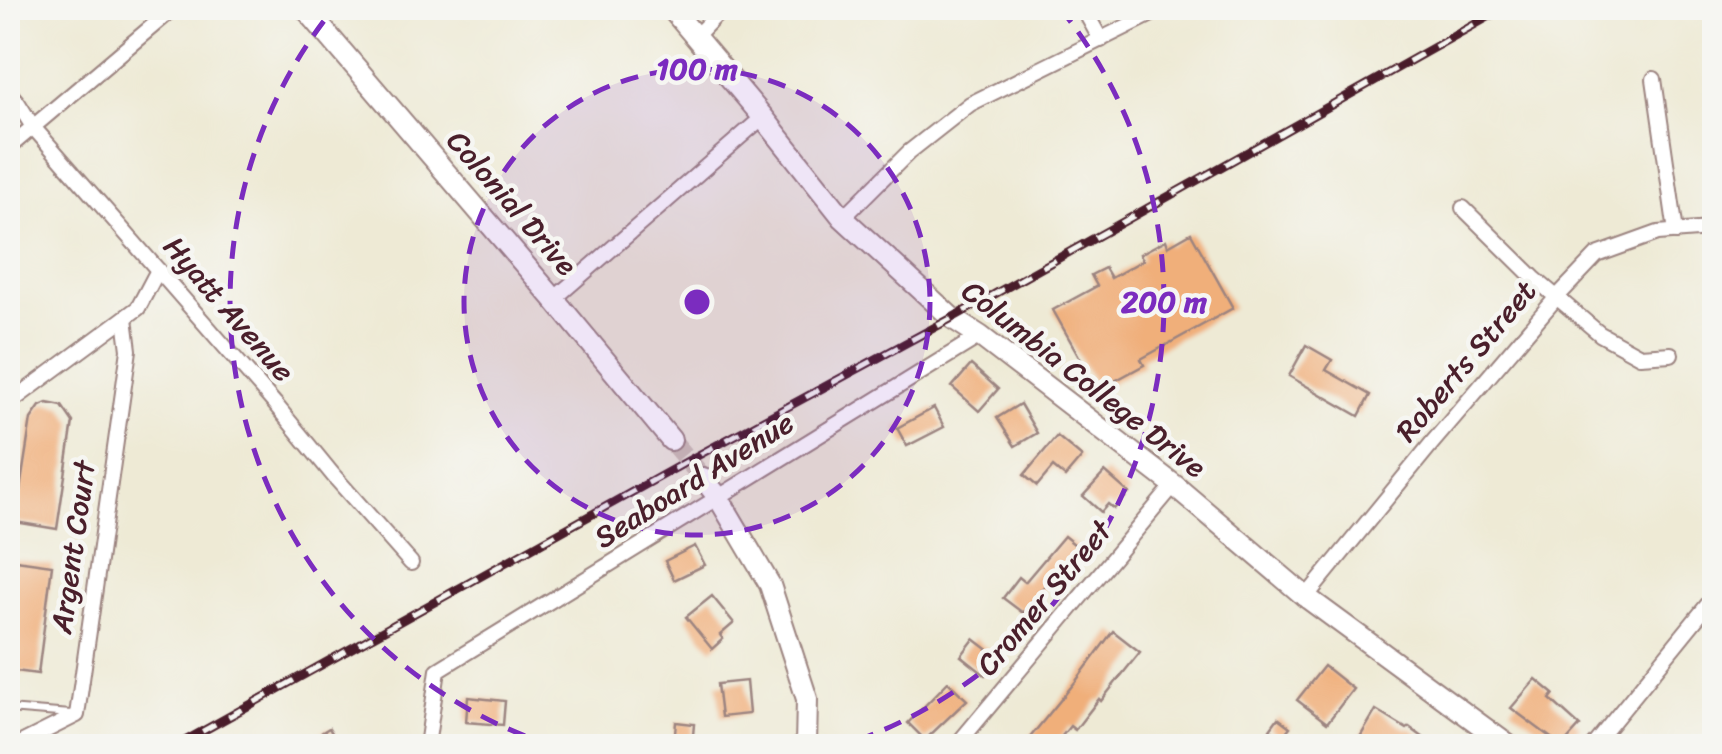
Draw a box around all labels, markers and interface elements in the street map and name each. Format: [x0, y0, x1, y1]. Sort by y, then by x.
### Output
text: 100 m [656, 42, 738, 96]
street label: Colonial Drive [432, 117, 592, 289]
street label: Hyatt Avenue [149, 223, 309, 395]
street label: Columbia College Drive [949, 265, 1219, 493]
street label: Roberts Street [1381, 267, 1551, 455]
text: 200 m [1121, 275, 1207, 329]
centre of rings [679, 284, 715, 320]
street label: Seaboard Avenue [583, 397, 805, 563]
street label: Argent Court [34, 455, 112, 638]
street label: Cromer Street [962, 506, 1127, 689]

